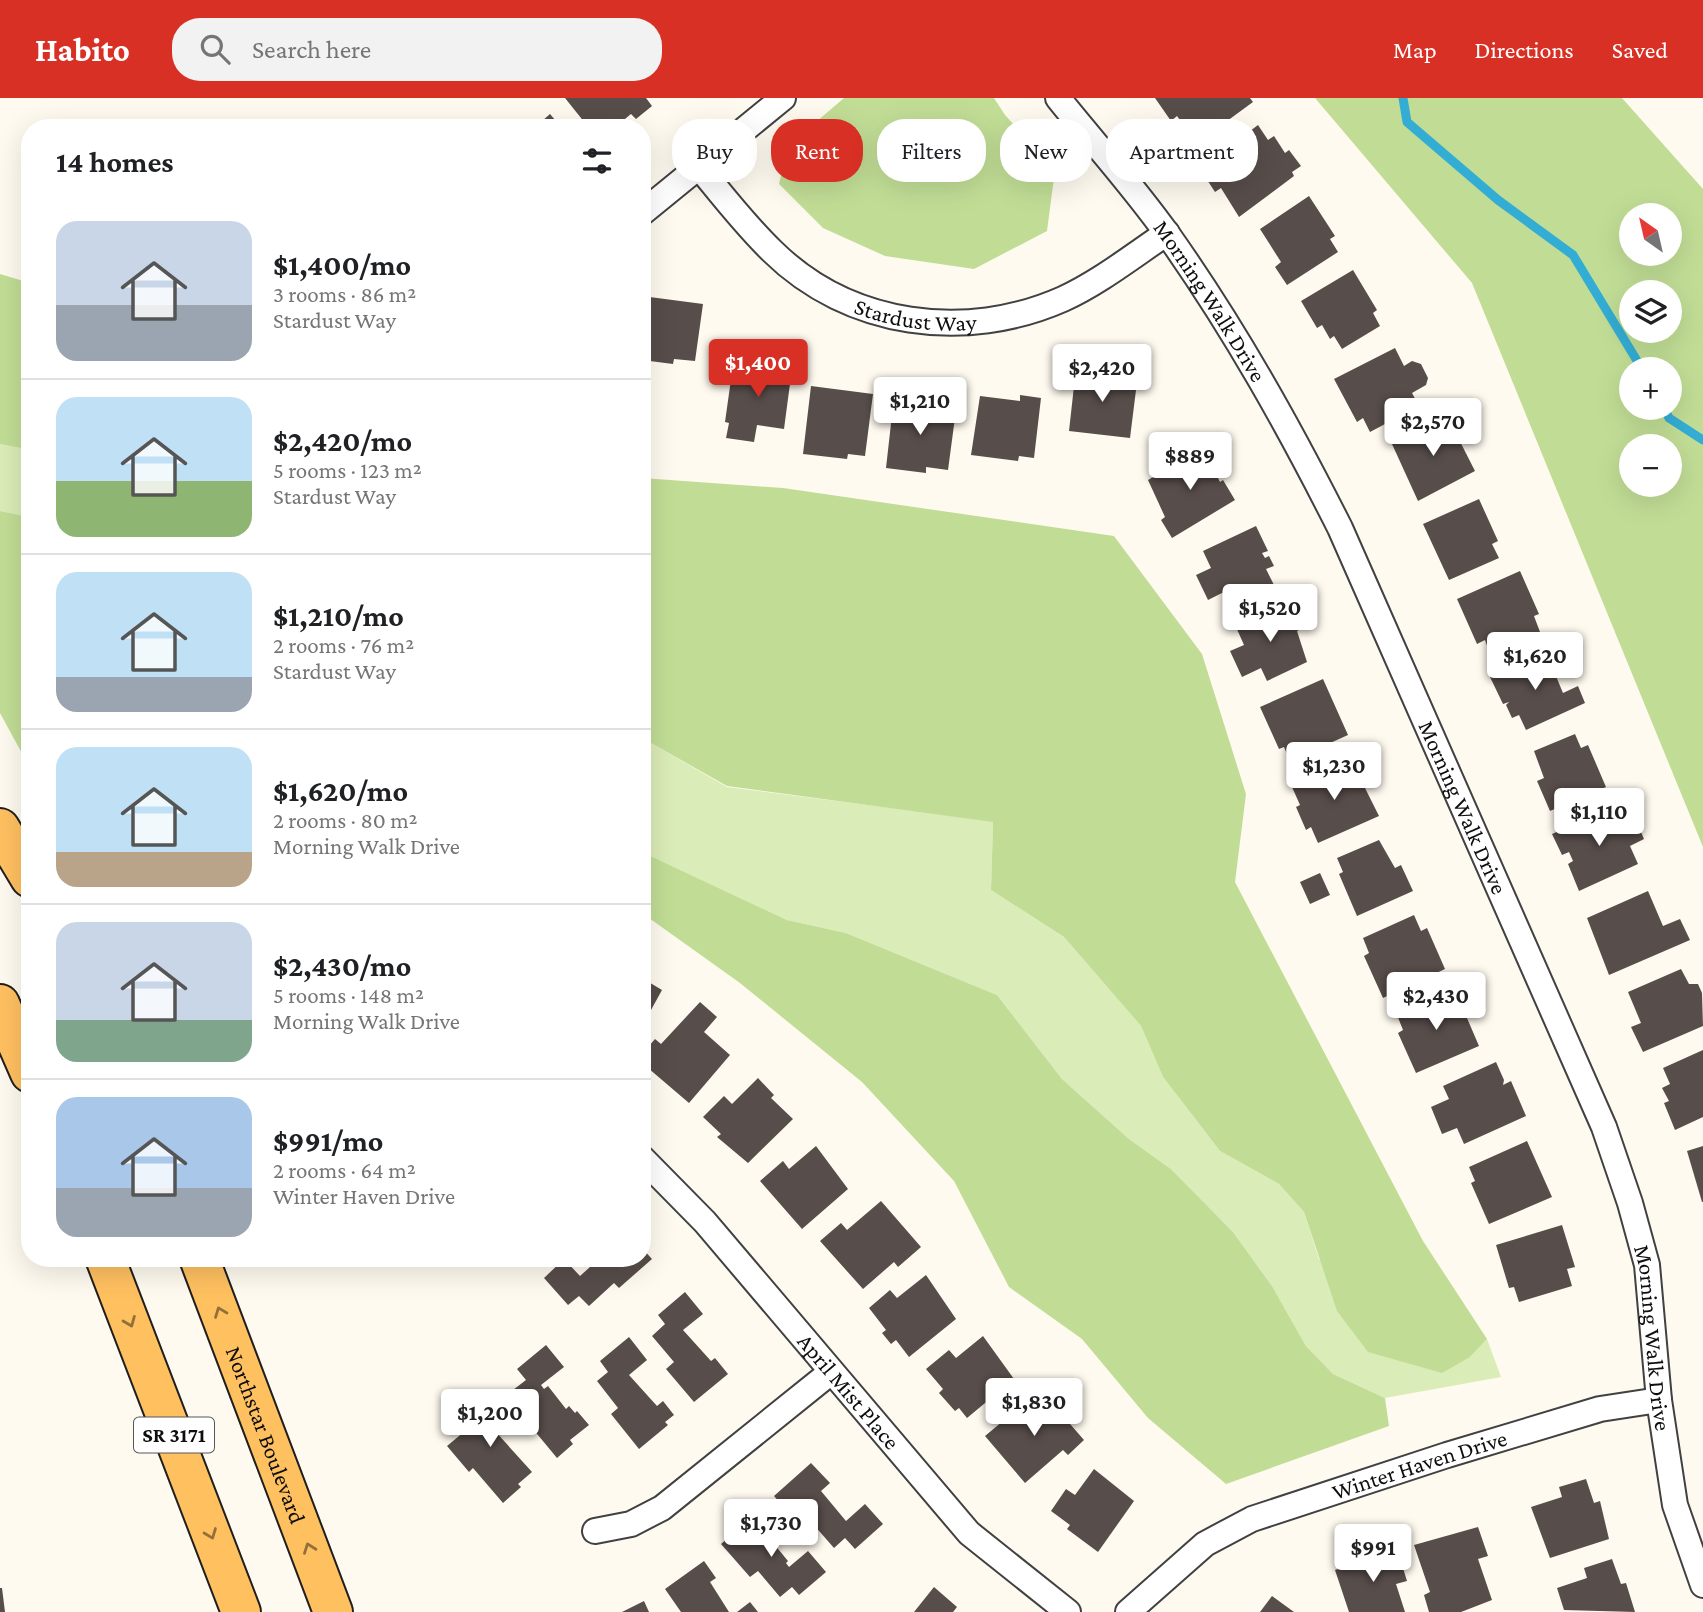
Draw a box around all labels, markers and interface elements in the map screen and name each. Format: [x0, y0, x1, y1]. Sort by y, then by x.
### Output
search box [172, 18, 662, 81]
icon: search [196, 30, 234, 68]
text: Habito [35, 31, 130, 68]
text: Search here [252, 35, 371, 64]
text: Map [1393, 36, 1437, 63]
text: Directions [1475, 36, 1574, 63]
text: Saved [1612, 36, 1668, 63]
chip: Buy [672, 119, 757, 182]
chip: Rent [771, 119, 863, 182]
chip: Filters [877, 119, 986, 182]
chip: New [1000, 119, 1092, 182]
chip: Apartment [1106, 119, 1258, 182]
icon: filters [578, 142, 616, 180]
text: 14 homes [56, 145, 174, 178]
north arrow [1619, 203, 1682, 266]
map controls [1619, 203, 1682, 497]
street label: Morning Walk Drive [1149, 215, 1272, 386]
text: $1,400/mo [273, 248, 411, 281]
icon: home [112, 249, 196, 333]
button: layers [1619, 280, 1682, 343]
text: 3 rooms · 86 m² [273, 281, 416, 307]
street label: Stardust Way [851, 293, 978, 336]
text: Stardust Way [273, 307, 396, 333]
pin: $1,400 [701, 340, 815, 399]
pin: $2,420 [1045, 344, 1159, 404]
text: $1,400 [725, 349, 791, 375]
text: $2,420 [1068, 354, 1136, 380]
button: + [1619, 357, 1682, 420]
pin: $1,210 [863, 378, 977, 437]
text: $1,210 [890, 387, 950, 413]
pin: $2,570 [1376, 398, 1490, 458]
text: $2,570 [1400, 408, 1466, 434]
text: $2,420/mo [273, 424, 412, 457]
icon: home [112, 425, 196, 509]
pin: $889 [1149, 432, 1231, 492]
button: − [1619, 434, 1682, 497]
text: $889 [1165, 442, 1215, 468]
text: 5 rooms · 123 m² [273, 457, 422, 483]
text: Stardust Way [273, 483, 396, 509]
pin: $1,520 [1213, 584, 1327, 644]
text: $1,520 [1238, 594, 1302, 620]
text: $1,210/mo [273, 599, 404, 632]
icon: home [112, 600, 196, 684]
text: 2 rooms · 76 m² [273, 632, 414, 658]
pin: $1,620 [1478, 632, 1592, 692]
text: $1,620 [1503, 642, 1567, 668]
text: Stardust Way [273, 658, 396, 684]
street label: Morning Walk Drive [1413, 716, 1513, 898]
pin: $1,230 [1277, 742, 1391, 802]
text: $1,230 [1302, 752, 1366, 778]
text: $1,620/mo [273, 774, 408, 807]
icon: home [112, 775, 196, 859]
pin: $1,110 [1542, 788, 1656, 848]
text: $1,110 [1570, 798, 1628, 824]
text: 2 rooms · 80 m² [273, 807, 418, 833]
text: Morning Walk Drive [273, 833, 460, 859]
text: $2,430/mo [273, 949, 411, 982]
icon: home [112, 950, 196, 1034]
pin: $2,430 [1379, 972, 1493, 1032]
text: 5 rooms · 148 m² [273, 982, 424, 1008]
text: $2,430 [1403, 982, 1469, 1008]
text: Morning Walk Drive [273, 1008, 460, 1034]
text: $991/mo [273, 1124, 383, 1157]
icon: home [112, 1125, 196, 1209]
text: 2 rooms · 64 m² [273, 1157, 416, 1183]
text: Winter Haven Drive [273, 1183, 455, 1209]
street label: Morning Walk Drive [1629, 1242, 1677, 1433]
one-way arrow [215, 1307, 229, 1319]
one-way arrow [121, 1315, 135, 1327]
street label: April Mist Place [792, 1328, 905, 1455]
street label: Northstar Boulevard [221, 1342, 311, 1527]
pin: $1,830 [977, 1378, 1091, 1438]
text: $1,830 [1002, 1388, 1066, 1414]
pin: $1,200 [433, 1390, 547, 1449]
text: $1,200 [457, 1399, 523, 1425]
road number: SR 3171 [134, 1418, 214, 1452]
street label: Winter Haven Drive [1329, 1425, 1510, 1505]
pin: $1,730 [714, 1500, 828, 1559]
text: $1,730 [740, 1509, 802, 1535]
pin: $991 [1332, 1524, 1414, 1584]
one-way arrow [203, 1528, 217, 1540]
text: $991 [1350, 1534, 1396, 1560]
one-way arrow [303, 1543, 317, 1555]

